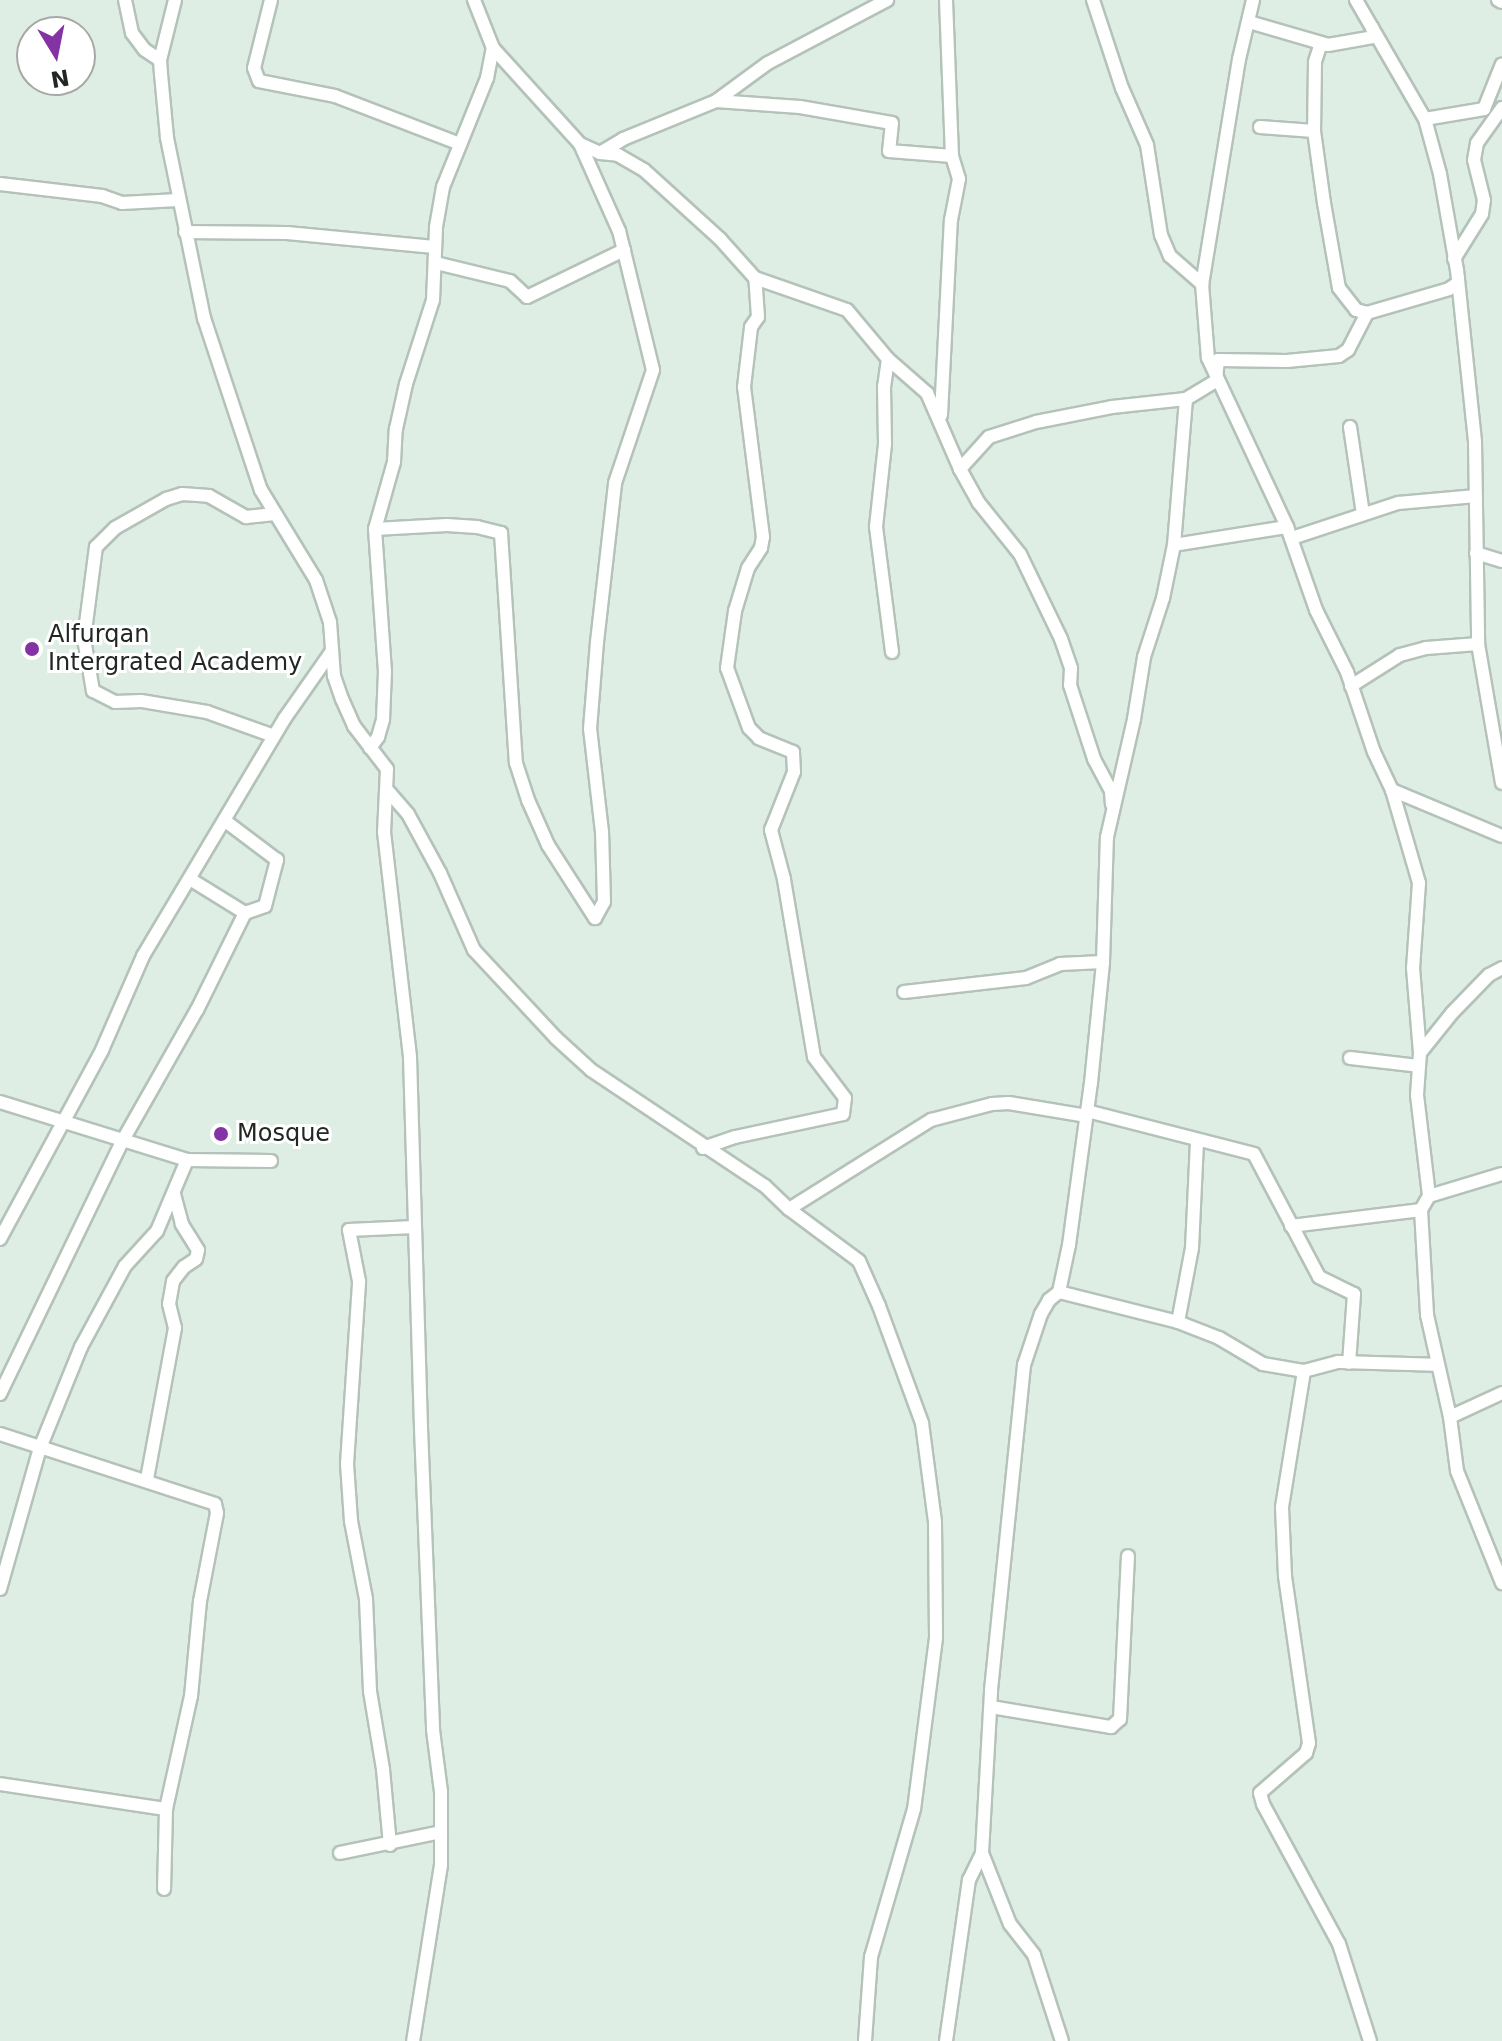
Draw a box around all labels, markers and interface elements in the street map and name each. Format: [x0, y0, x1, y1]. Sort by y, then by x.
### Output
north arrow [16, 16, 96, 96]
text: N [49, 64, 71, 92]
place label: Alfurqan Intergrated Academy [48, 621, 302, 677]
marker: Alfurqan Intergrated Academy [23, 640, 41, 658]
place label: Mosque [237, 1120, 330, 1148]
marker: Mosque [212, 1125, 230, 1143]

